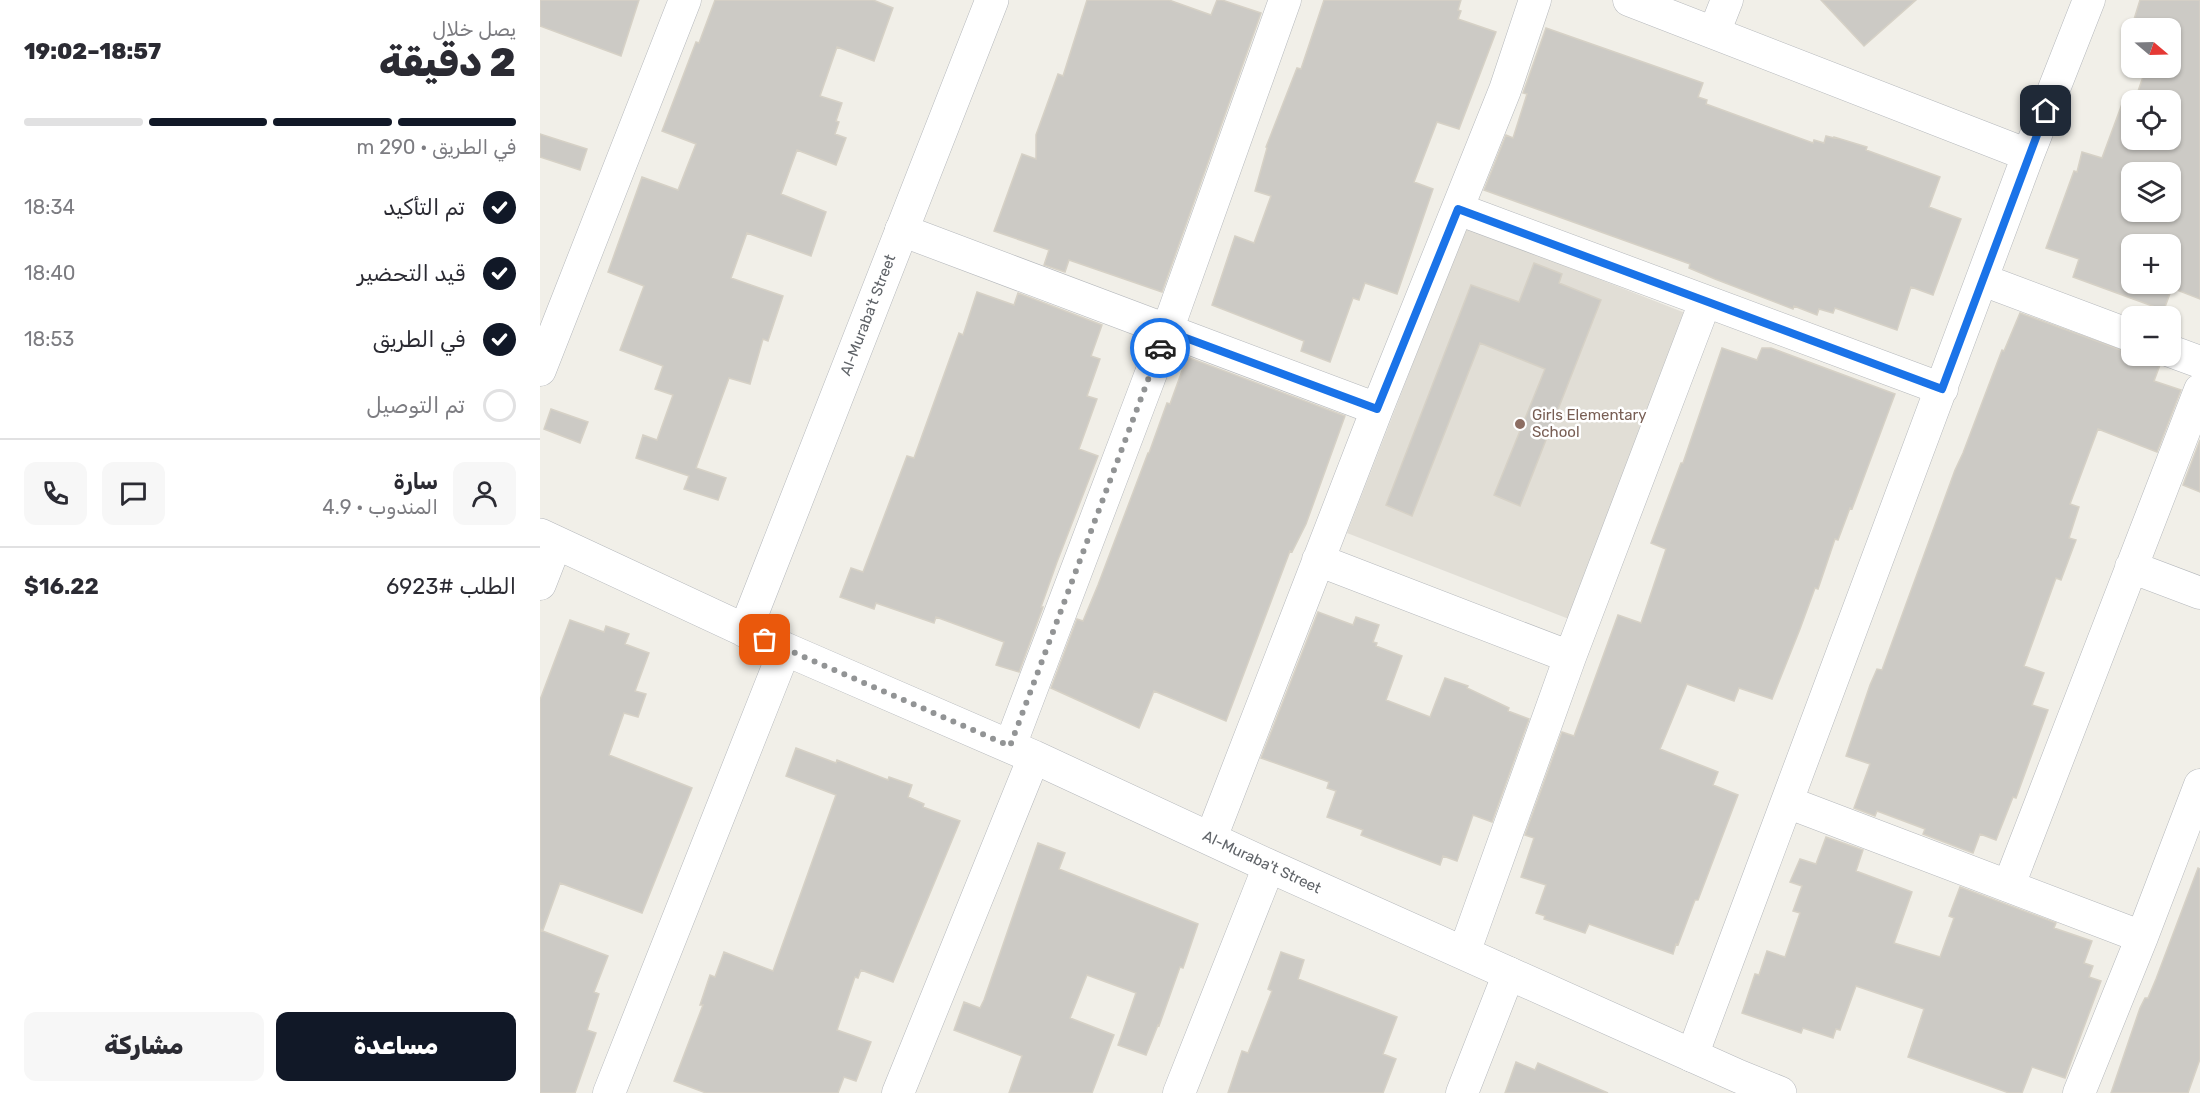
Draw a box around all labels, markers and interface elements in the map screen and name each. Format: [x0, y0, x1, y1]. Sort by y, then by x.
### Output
text: يصل خلال [432, 17, 516, 41]
north arrow [2121, 18, 2181, 78]
map controls [2121, 18, 2181, 366]
text: 18:57–19:02 [24, 38, 161, 65]
text: 2 دقيقة [379, 40, 516, 86]
pin [2020, 85, 2071, 136]
button: locate [2121, 90, 2181, 150]
icon: home [2029, 94, 2062, 127]
text: في الطريق · 290 m [357, 135, 516, 159]
button: layers [2121, 162, 2181, 222]
icon: check [483, 191, 516, 224]
text: تم التأكيد [383, 194, 465, 221]
text: 18:34 [24, 195, 75, 219]
button: + [2121, 234, 2181, 294]
street label: Al-Muraba't Street [837, 252, 900, 378]
icon: check [483, 257, 516, 290]
text: قيد التحضير [357, 260, 465, 287]
text: 18:40 [24, 261, 76, 285]
button: − [2121, 306, 2181, 366]
courier [1130, 318, 1190, 378]
icon: check [483, 323, 516, 356]
text: في الطريق [373, 326, 465, 353]
text: 18:53 [24, 327, 74, 351]
icon: car [1144, 332, 1177, 365]
text: تم التوصيل [366, 392, 465, 419]
place label: Girls Elementary School [1532, 406, 1647, 441]
marker: Girls Elementary School [1513, 417, 1527, 431]
button: phone [24, 462, 87, 525]
button: chat [102, 462, 165, 525]
button: person [453, 462, 516, 525]
text: سارة [393, 468, 438, 495]
text: المندوب · 4.9 [322, 495, 438, 519]
text: $16.22 [24, 573, 99, 600]
text: الطلب #6923 [386, 573, 516, 600]
pin [739, 614, 790, 665]
icon: bag [748, 623, 781, 656]
street label: Al-Muraba't Street [1200, 827, 1324, 897]
button: مشاركة [24, 1012, 264, 1081]
button: مساعدة [276, 1012, 516, 1081]

